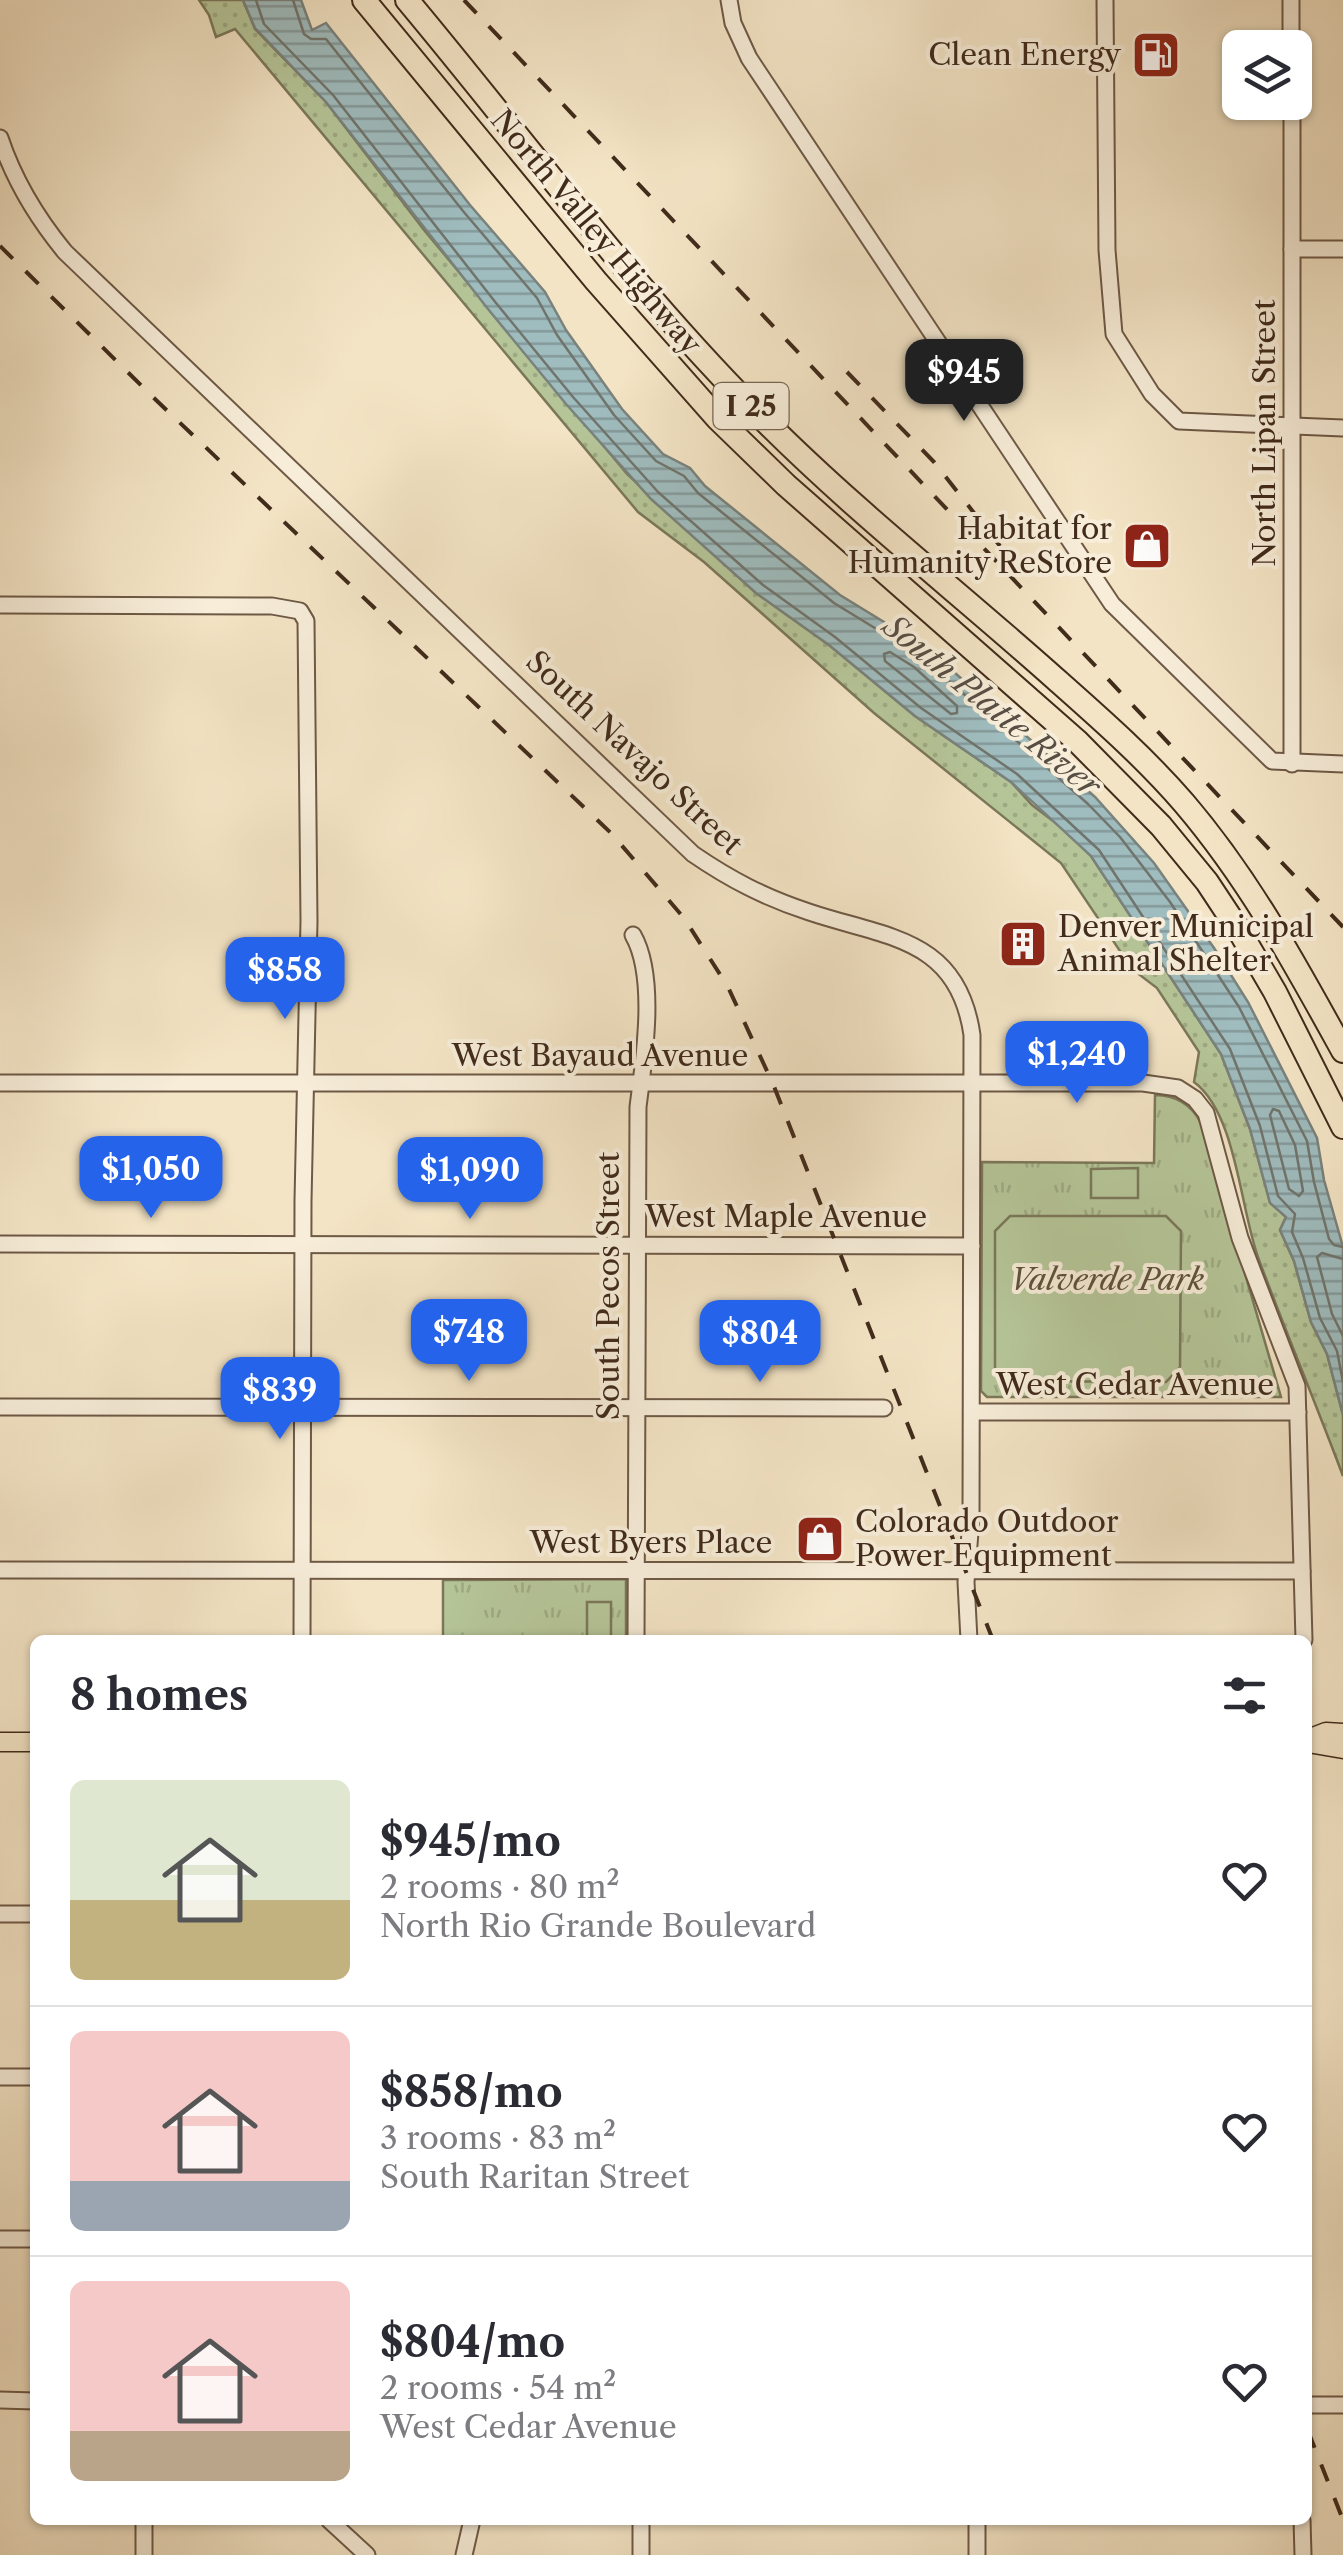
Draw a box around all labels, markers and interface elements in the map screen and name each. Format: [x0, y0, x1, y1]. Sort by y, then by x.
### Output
fuel station icon: Clean Energy [1130, 29, 1182, 81]
map controls [1222, 30, 1312, 120]
button: layers [1222, 30, 1312, 120]
place label: Clean Energy [928, 36, 1121, 73]
street label: North Valley Highway [483, 102, 710, 362]
street label: North Lipan Street [1246, 299, 1283, 567]
pin: $945 [905, 339, 1023, 424]
text: $945 [927, 352, 1001, 391]
road number: I 25 [714, 383, 788, 429]
place label: Habitat for Humanity ReStore [848, 510, 1112, 581]
shop icon: Habitat for Humanity ReStore [1121, 520, 1173, 572]
water label: South Platte River [874, 605, 1110, 806]
street label: South Navajo Street [518, 643, 751, 863]
place label: Denver Municipal Animal Shelter [1057, 908, 1314, 979]
building icon: Denver Municipal Animal Shelter [997, 918, 1049, 970]
pin: $858 [226, 937, 344, 1022]
text: $858 [248, 950, 322, 989]
pin: $1,240 [996, 1021, 1158, 1106]
text: $1,240 [1027, 1034, 1127, 1073]
street label: West Bayaud Avenue [451, 1037, 748, 1074]
pin: $1,050 [70, 1136, 232, 1221]
pin: $1,090 [389, 1137, 551, 1222]
text: $1,050 [101, 1149, 201, 1188]
text: $1,090 [420, 1150, 520, 1189]
street label: South Pecos Street [590, 1151, 627, 1420]
street label: West Maple Avenue [644, 1198, 927, 1235]
park label: Valverde Park [1010, 1261, 1205, 1298]
pin: $748 [410, 1299, 528, 1384]
pin: $804 [701, 1300, 819, 1385]
text: $748 [433, 1312, 505, 1351]
text: $804 [722, 1313, 798, 1352]
pin: $839 [221, 1357, 339, 1442]
street label: West Cedar Avenue [995, 1366, 1274, 1403]
text: $839 [243, 1370, 317, 1409]
place label: Colorado Outdoor Power Equipment [855, 1503, 1119, 1574]
shop icon: Colorado Outdoor Power Equipment [794, 1513, 846, 1565]
street label: West Byers Place [529, 1524, 772, 1561]
icon: filters [1217, 1668, 1272, 1723]
text: 8 homes [70, 1669, 248, 1721]
text: $945/mo [380, 1815, 561, 1867]
icon: home [150, 1820, 270, 1940]
icon: heart [1217, 1853, 1272, 1908]
text: 2 rooms · 80 m² [380, 1867, 620, 1906]
text: North Rio Grande Boulevard [380, 1906, 816, 1945]
text: $858/mo [380, 2066, 563, 2118]
icon: home [150, 2071, 270, 2191]
icon: heart [1217, 2104, 1272, 2159]
text: 3 rooms · 83 m² [380, 2118, 616, 2157]
text: South Raritan Street [380, 2157, 689, 2196]
text: $804/mo [380, 2316, 565, 2368]
icon: home [150, 2321, 270, 2441]
icon: heart [1217, 2354, 1272, 2409]
text: 2 rooms · 54 m² [380, 2368, 616, 2407]
text: West Cedar Avenue [380, 2407, 677, 2446]

